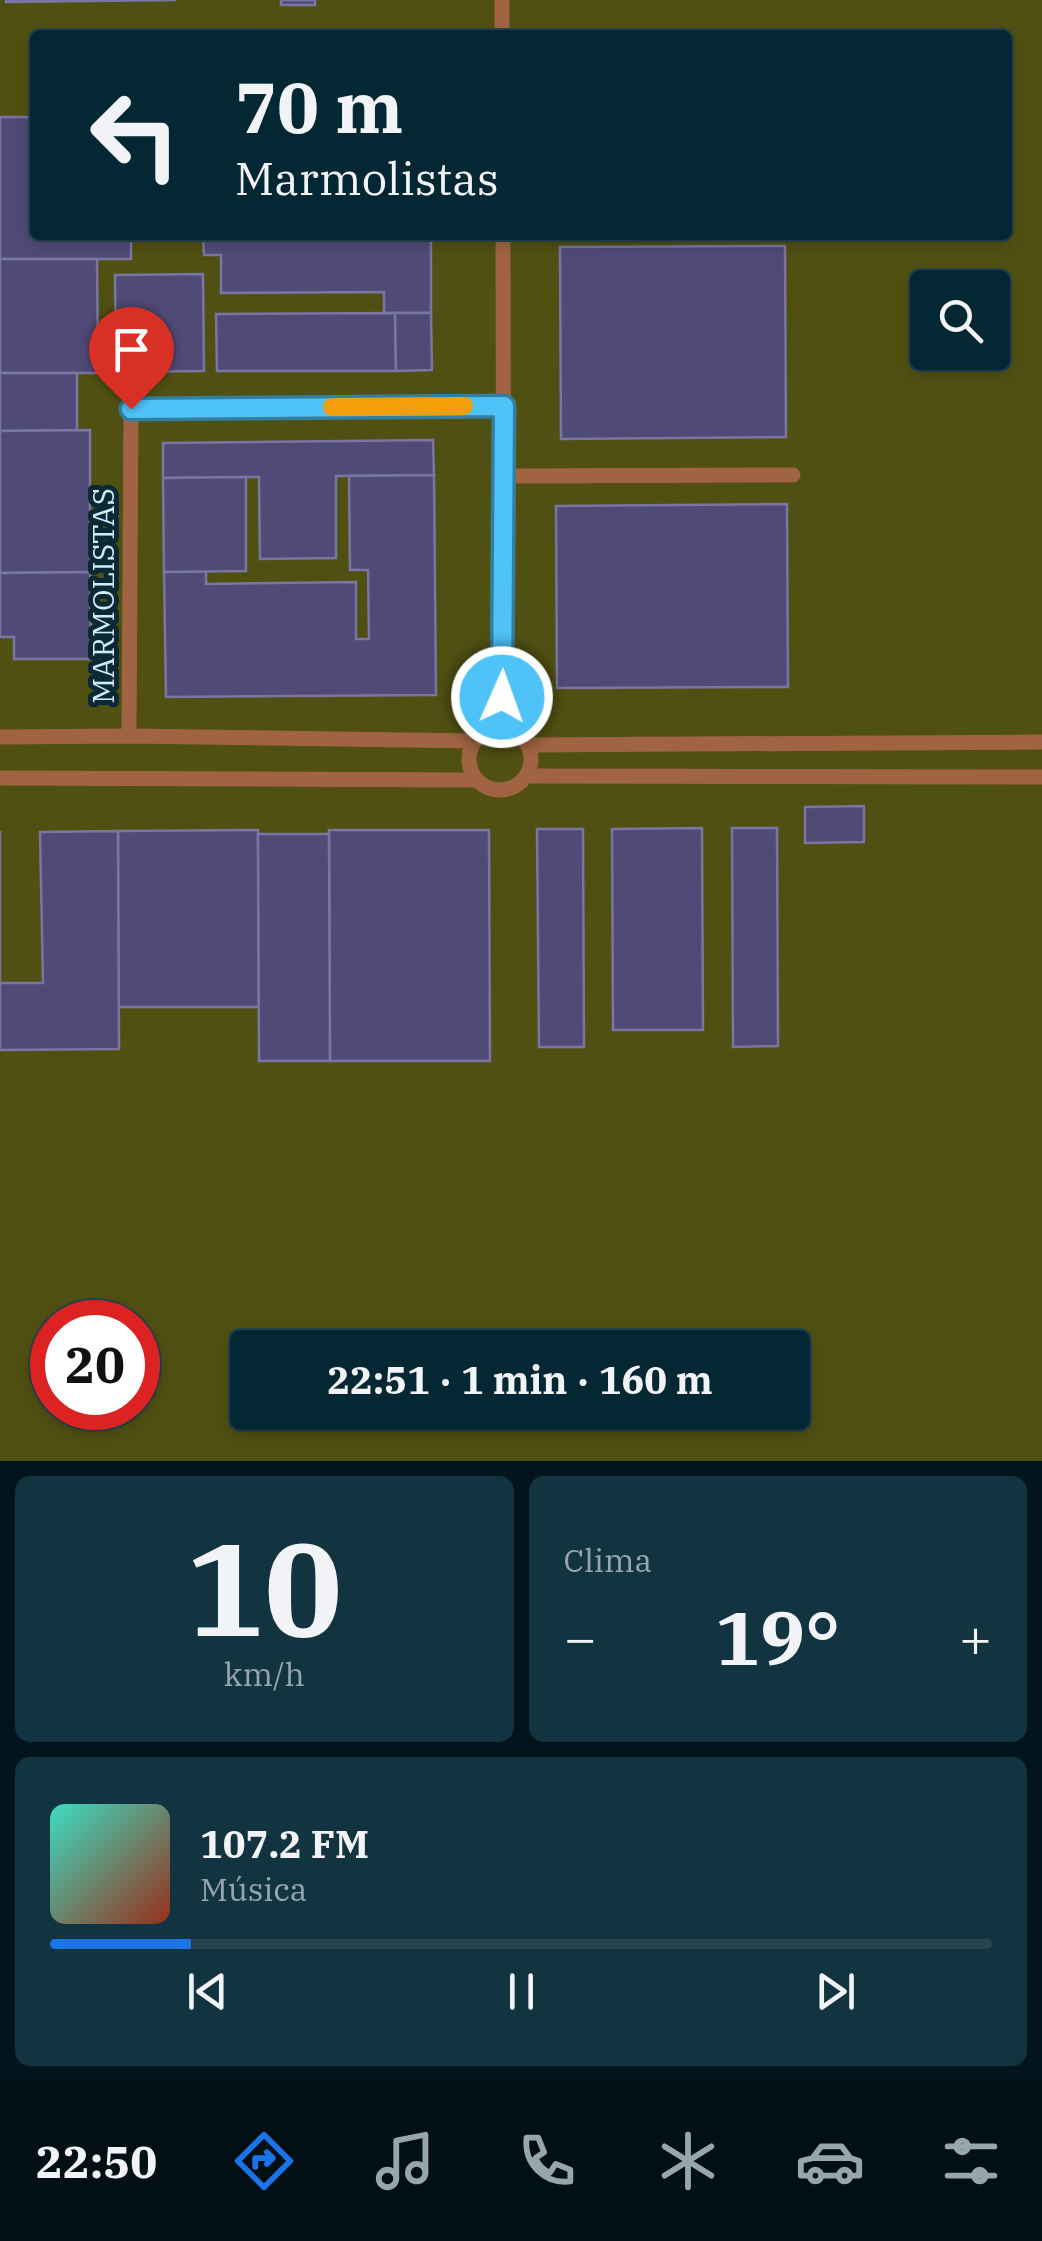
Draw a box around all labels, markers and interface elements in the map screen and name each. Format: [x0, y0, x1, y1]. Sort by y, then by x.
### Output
text: 70 m [235, 61, 403, 152]
icon: left [70, 70, 200, 200]
text: Marmolistas [235, 149, 499, 207]
map controls [910, 270, 1010, 370]
button: search [910, 270, 1010, 370]
pin [89, 307, 174, 410]
icon: arrive [104, 322, 159, 377]
street label: MARMOLISTAS [83, 488, 122, 704]
position arrow [450, 645, 554, 749]
speed limit sign: 20 [30, 1300, 160, 1430]
text: 22:51 · 1 min · 160 m [327, 1355, 713, 1404]
text: 10 [186, 1503, 342, 1672]
text: Clima [564, 1539, 652, 1581]
text: 19° [715, 1588, 840, 1686]
text: − [564, 1602, 597, 1673]
text: + [959, 1602, 992, 1673]
text: km/h [224, 1653, 305, 1695]
text: 107.2 FM [200, 1819, 369, 1868]
text: Música [200, 1868, 307, 1910]
icon: previous [180, 1964, 235, 2019]
icon: pause [494, 1964, 549, 2019]
icon: next [808, 1964, 863, 2019]
icon: directions [229, 2126, 299, 2196]
icon: music [370, 2126, 440, 2196]
icon: phone [512, 2126, 582, 2196]
icon: climate [653, 2126, 723, 2196]
icon: car [795, 2126, 865, 2196]
icon: filters [936, 2126, 1006, 2196]
text: 22:50 [36, 2132, 157, 2190]

